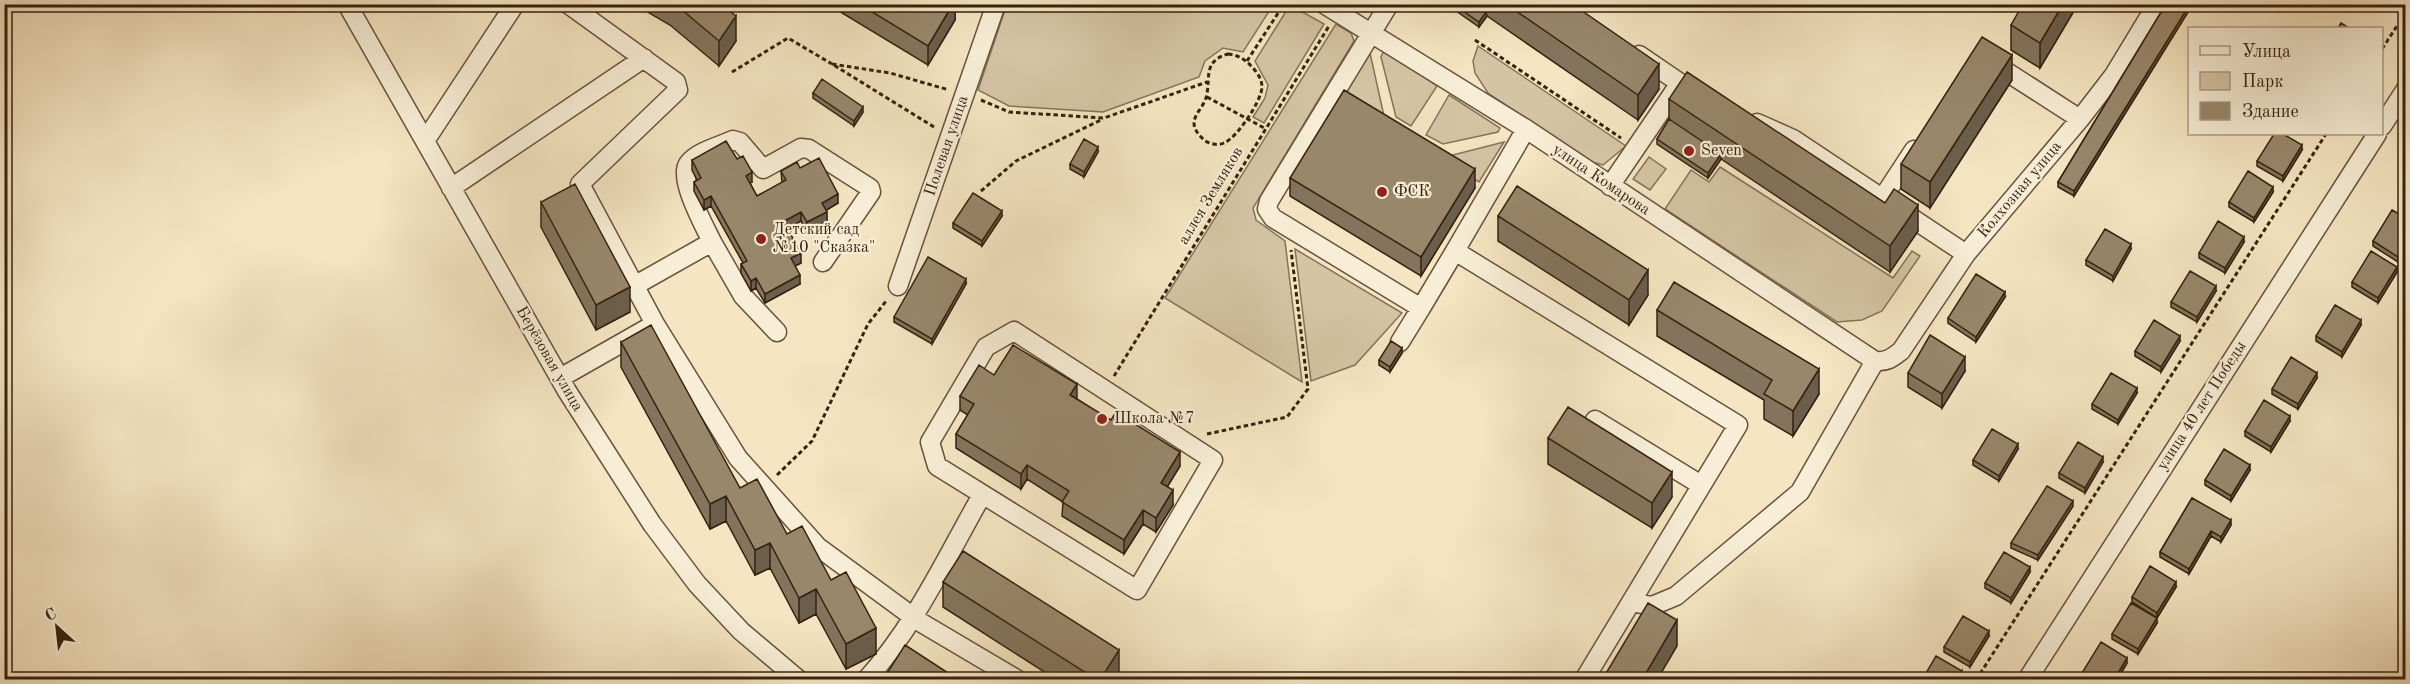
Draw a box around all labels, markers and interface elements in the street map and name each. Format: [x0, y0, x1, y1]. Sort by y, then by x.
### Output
legend [2188, 27, 2383, 135]
text: Улица [2242, 43, 2291, 61]
text: Парк [2242, 73, 2283, 91]
street label: Полевая улица [922, 94, 972, 198]
text: Здание [2242, 103, 2299, 121]
street label: Колхозная улица [1975, 138, 2065, 241]
street label: улица Комарова [1549, 142, 1653, 219]
place label: Seven [1701, 143, 1742, 159]
street label: аллея Земляков [1176, 144, 1246, 248]
marker: Seven [1682, 144, 1696, 158]
place label: ФСК [1394, 184, 1430, 200]
marker: ФСК [1375, 185, 1389, 199]
place label: Детский сад №10 "Сказка" [773, 222, 875, 256]
marker: Детский сад №10 "Сказка" [754, 232, 768, 246]
street label: Берёзовая улица [512, 304, 586, 414]
street label: улица 40 лет Победы [2154, 339, 2250, 473]
place label: Школа №7 [1114, 411, 1194, 427]
marker: Школа №7 [1095, 412, 1109, 426]
north arrow [27, 597, 87, 657]
text: С [43, 606, 59, 625]

